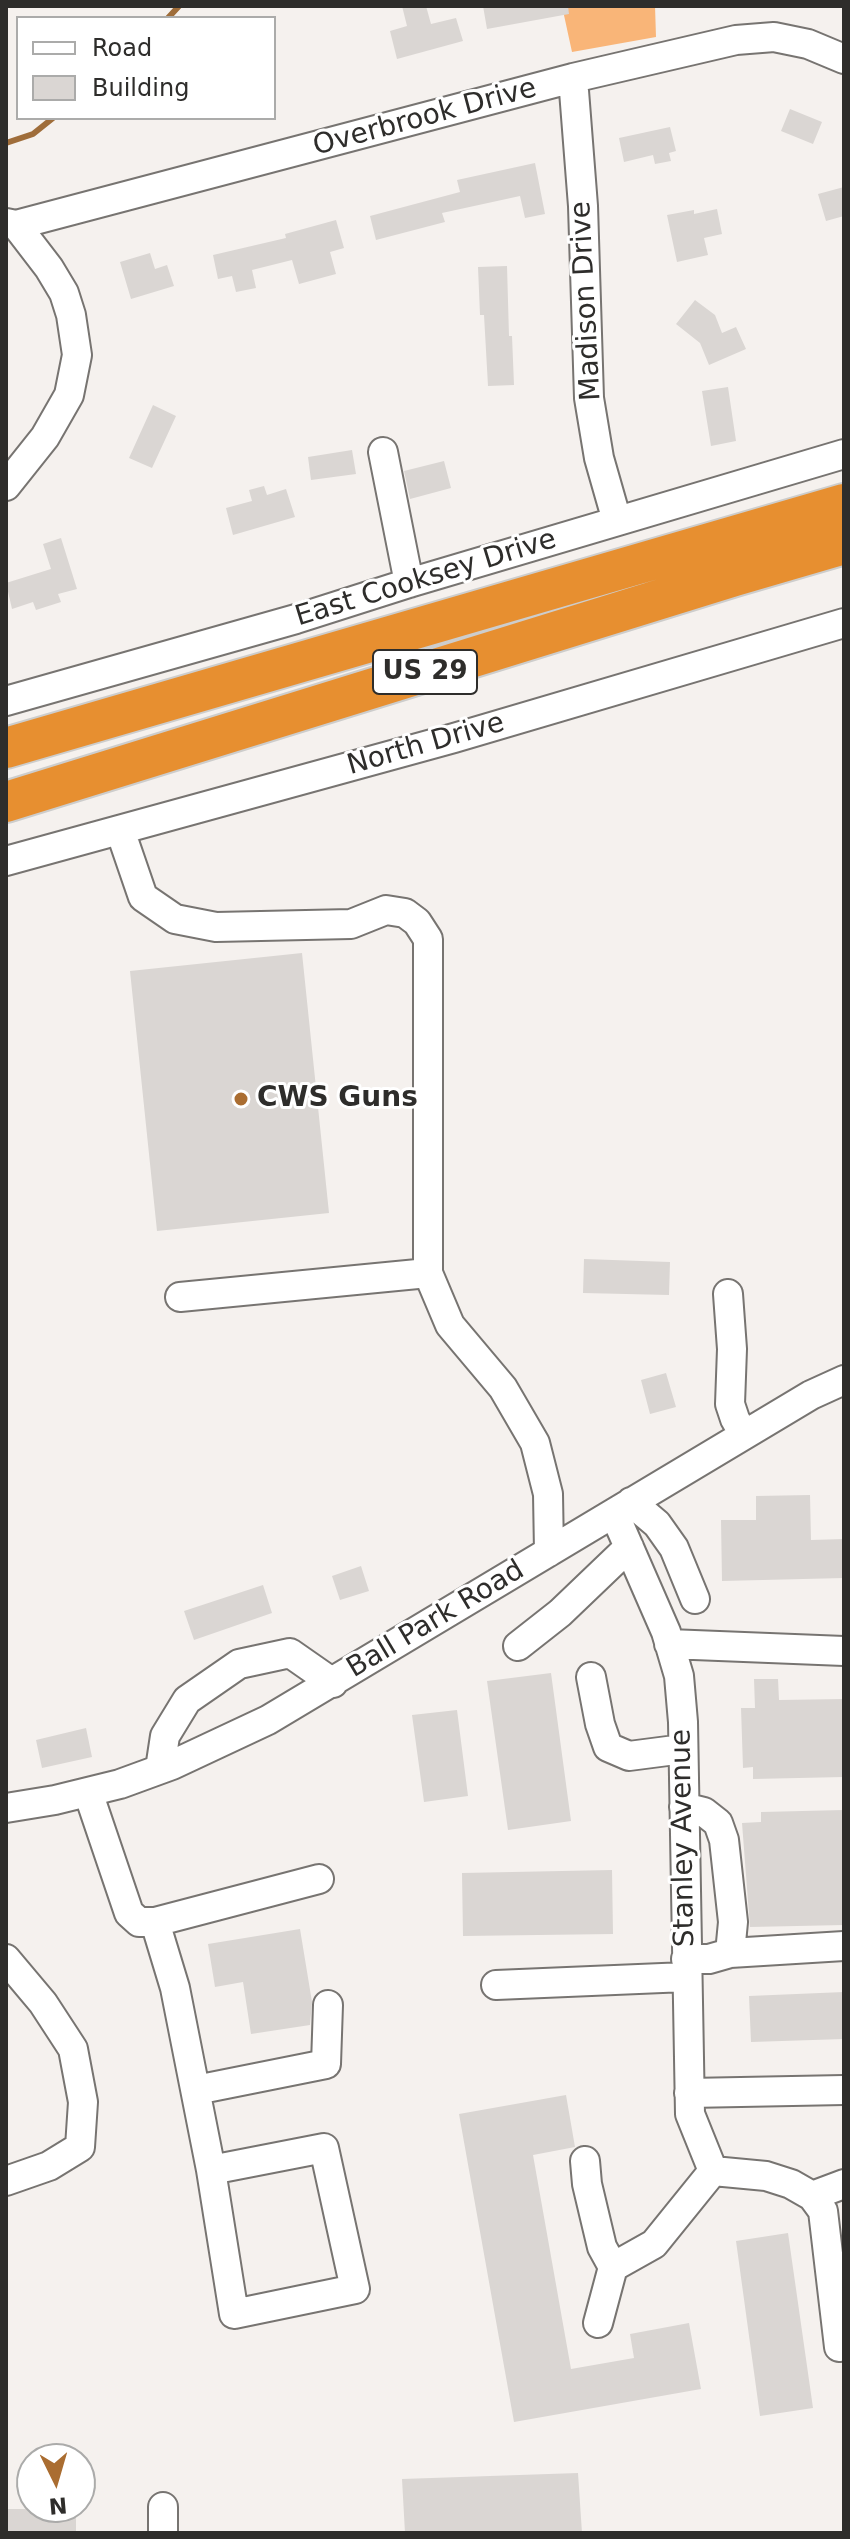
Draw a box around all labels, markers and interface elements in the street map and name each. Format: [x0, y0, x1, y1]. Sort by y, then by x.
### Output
legend [16, 16, 276, 120]
text: Road [92, 34, 152, 62]
street label: Overbrook Drive [310, 72, 540, 164]
text: Building [92, 74, 189, 102]
street label: Madison Drive [565, 200, 609, 402]
street label: East Cooksey Drive [291, 523, 561, 635]
road number: US 29 [373, 650, 477, 694]
street label: North Drive [344, 707, 508, 783]
place label: CWS Guns [257, 1082, 418, 1116]
marker: CWS Guns [232, 1090, 250, 1108]
street label: Ball Park Road [341, 1554, 531, 1686]
street label: Stanley Avenue [665, 1729, 703, 1947]
north arrow [16, 2443, 96, 2523]
text: N [48, 2492, 68, 2519]

